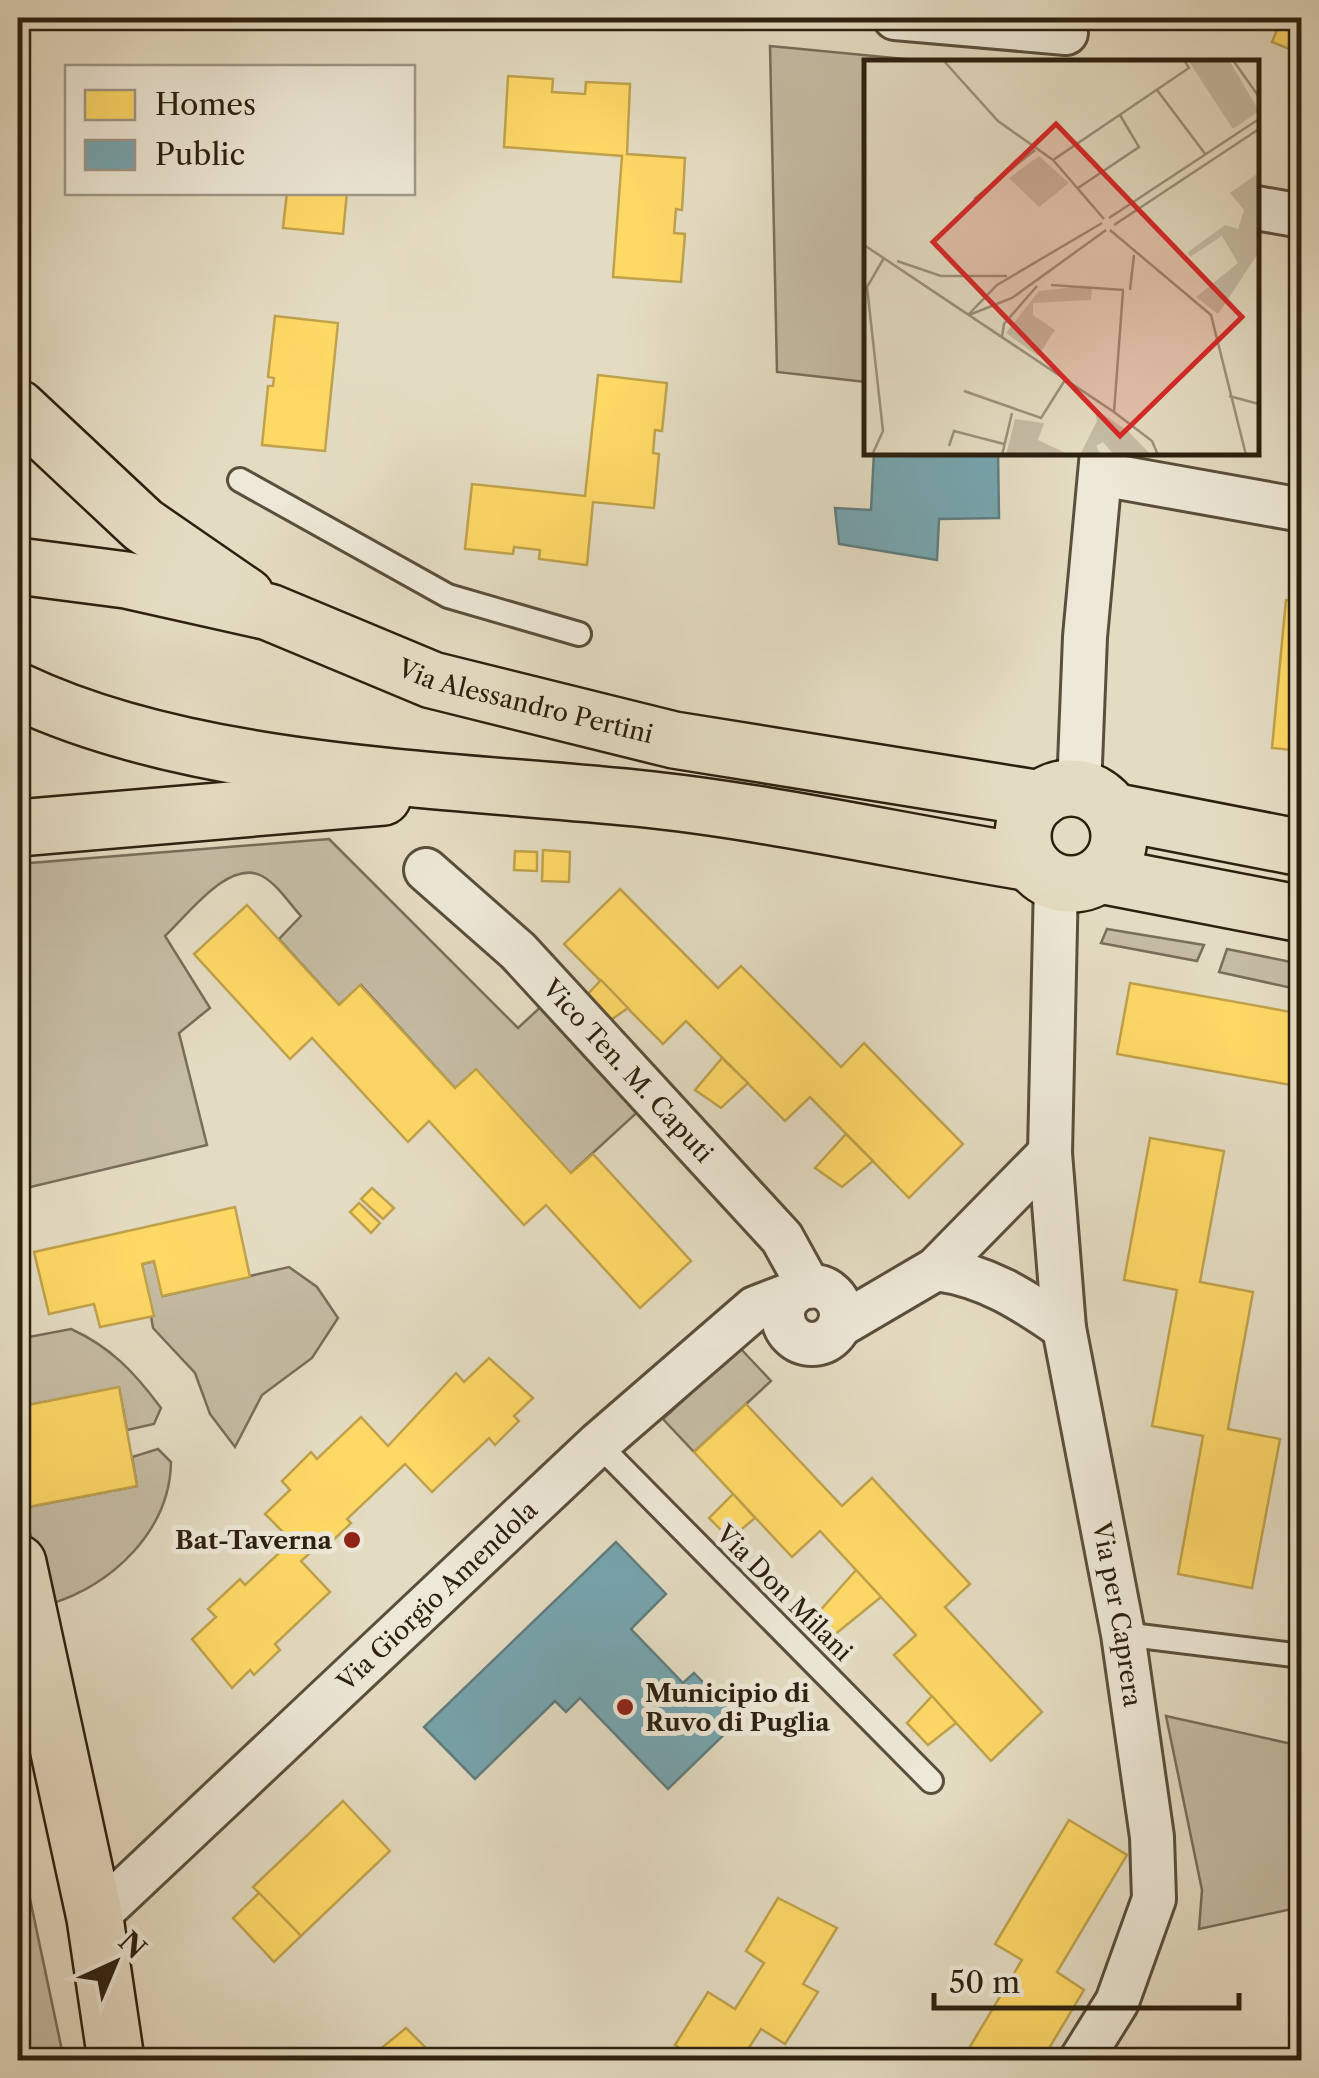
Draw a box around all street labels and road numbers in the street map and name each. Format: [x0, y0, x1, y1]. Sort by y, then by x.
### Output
street label: Via Alessandro Pertini [393, 652, 657, 750]
street label: Vico Ten. M. Caputi [535, 972, 720, 1169]
street label: Via Giorgio Amendola [330, 1494, 544, 1698]
street label: Via Don Milani [709, 1518, 859, 1668]
street label: Via per Caprera [1086, 1518, 1149, 1710]

